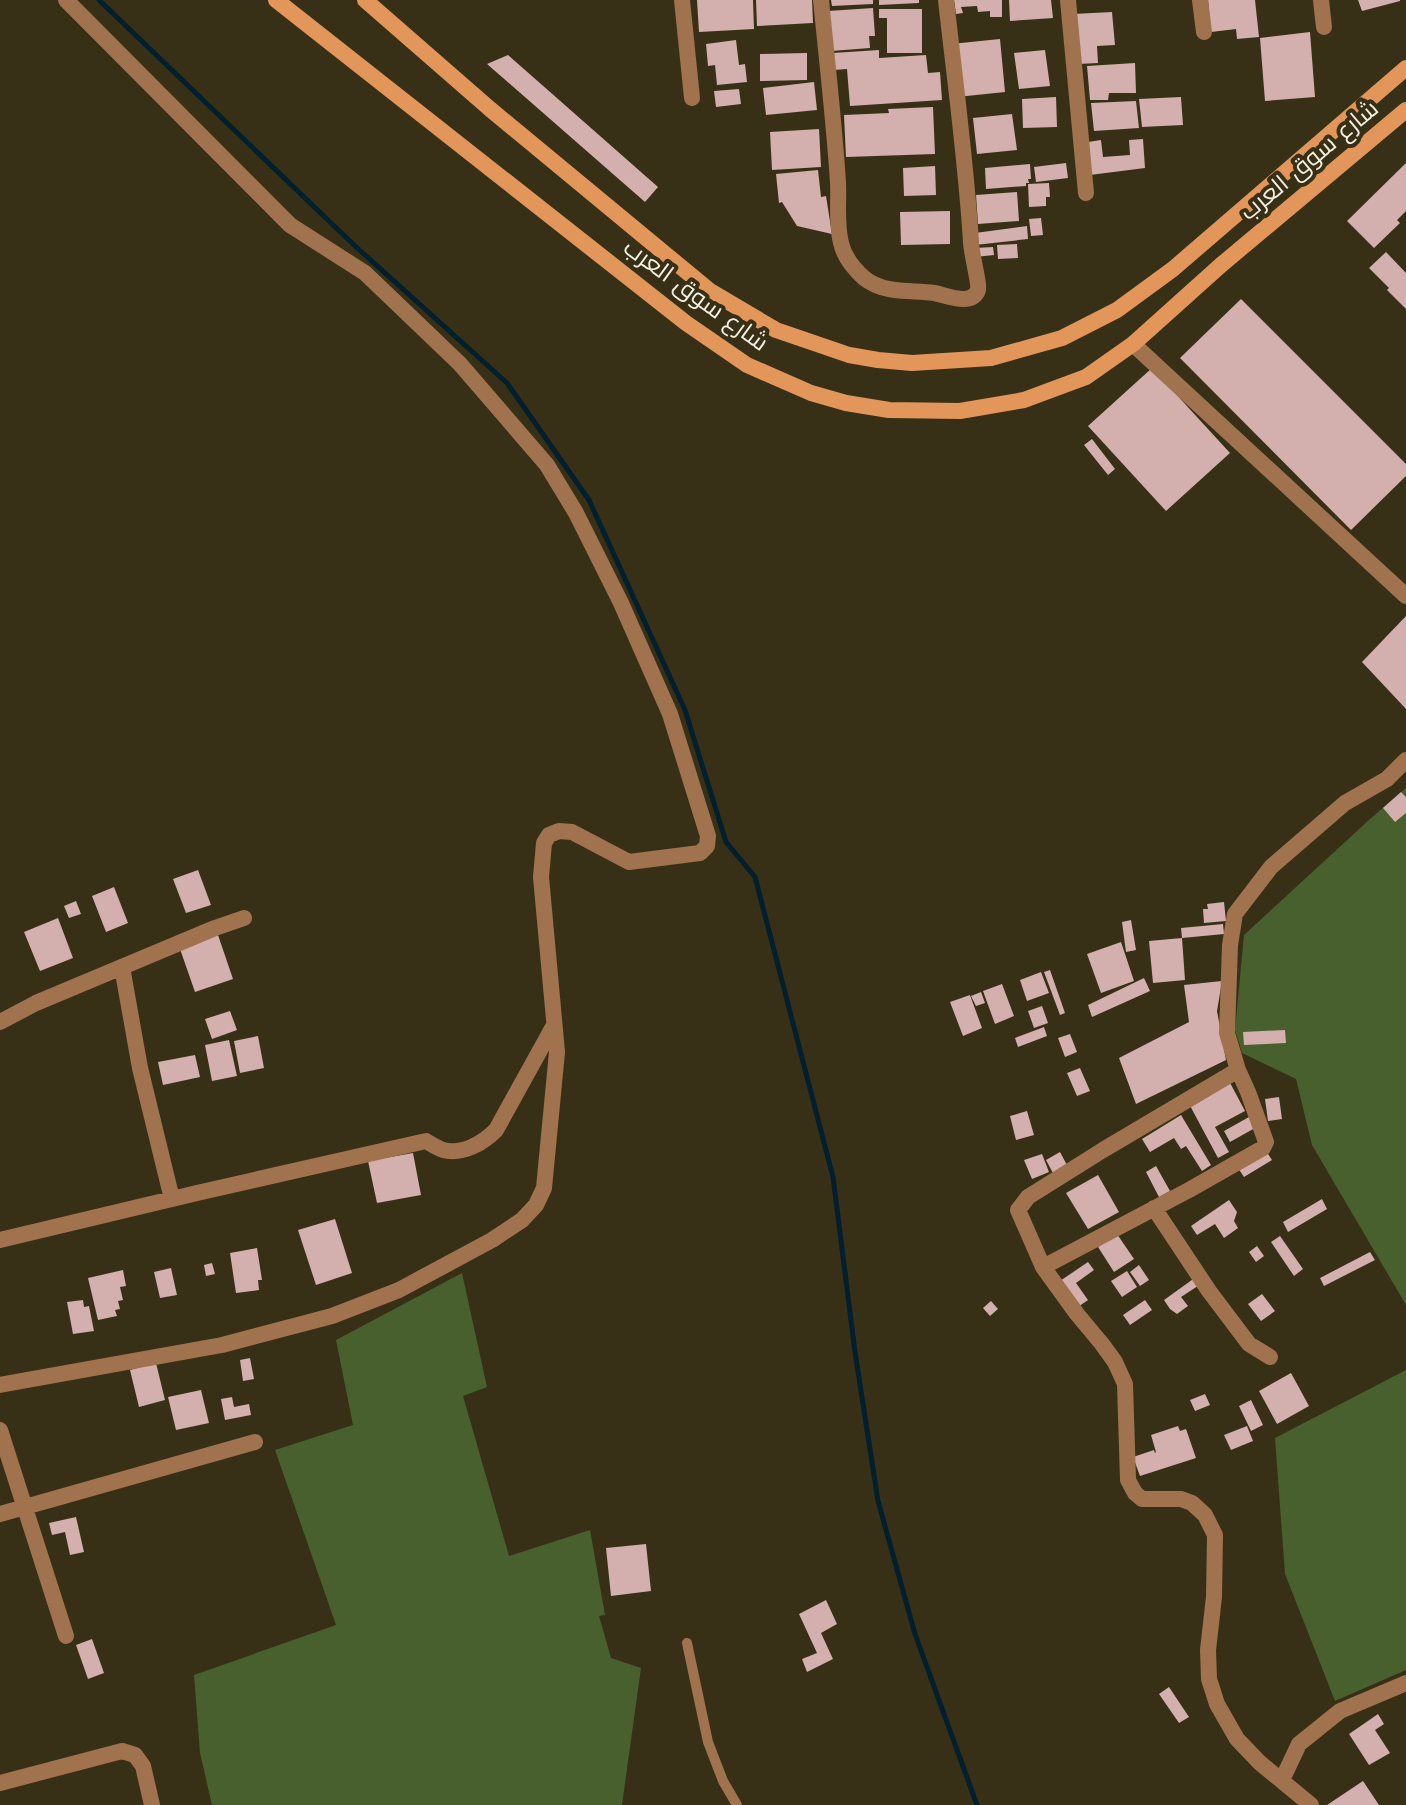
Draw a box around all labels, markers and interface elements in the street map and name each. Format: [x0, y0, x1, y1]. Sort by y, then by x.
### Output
street label: شارع سوق العرب [1234, 94, 1385, 227]
street label: شارع سوق العرب [617, 233, 774, 358]

